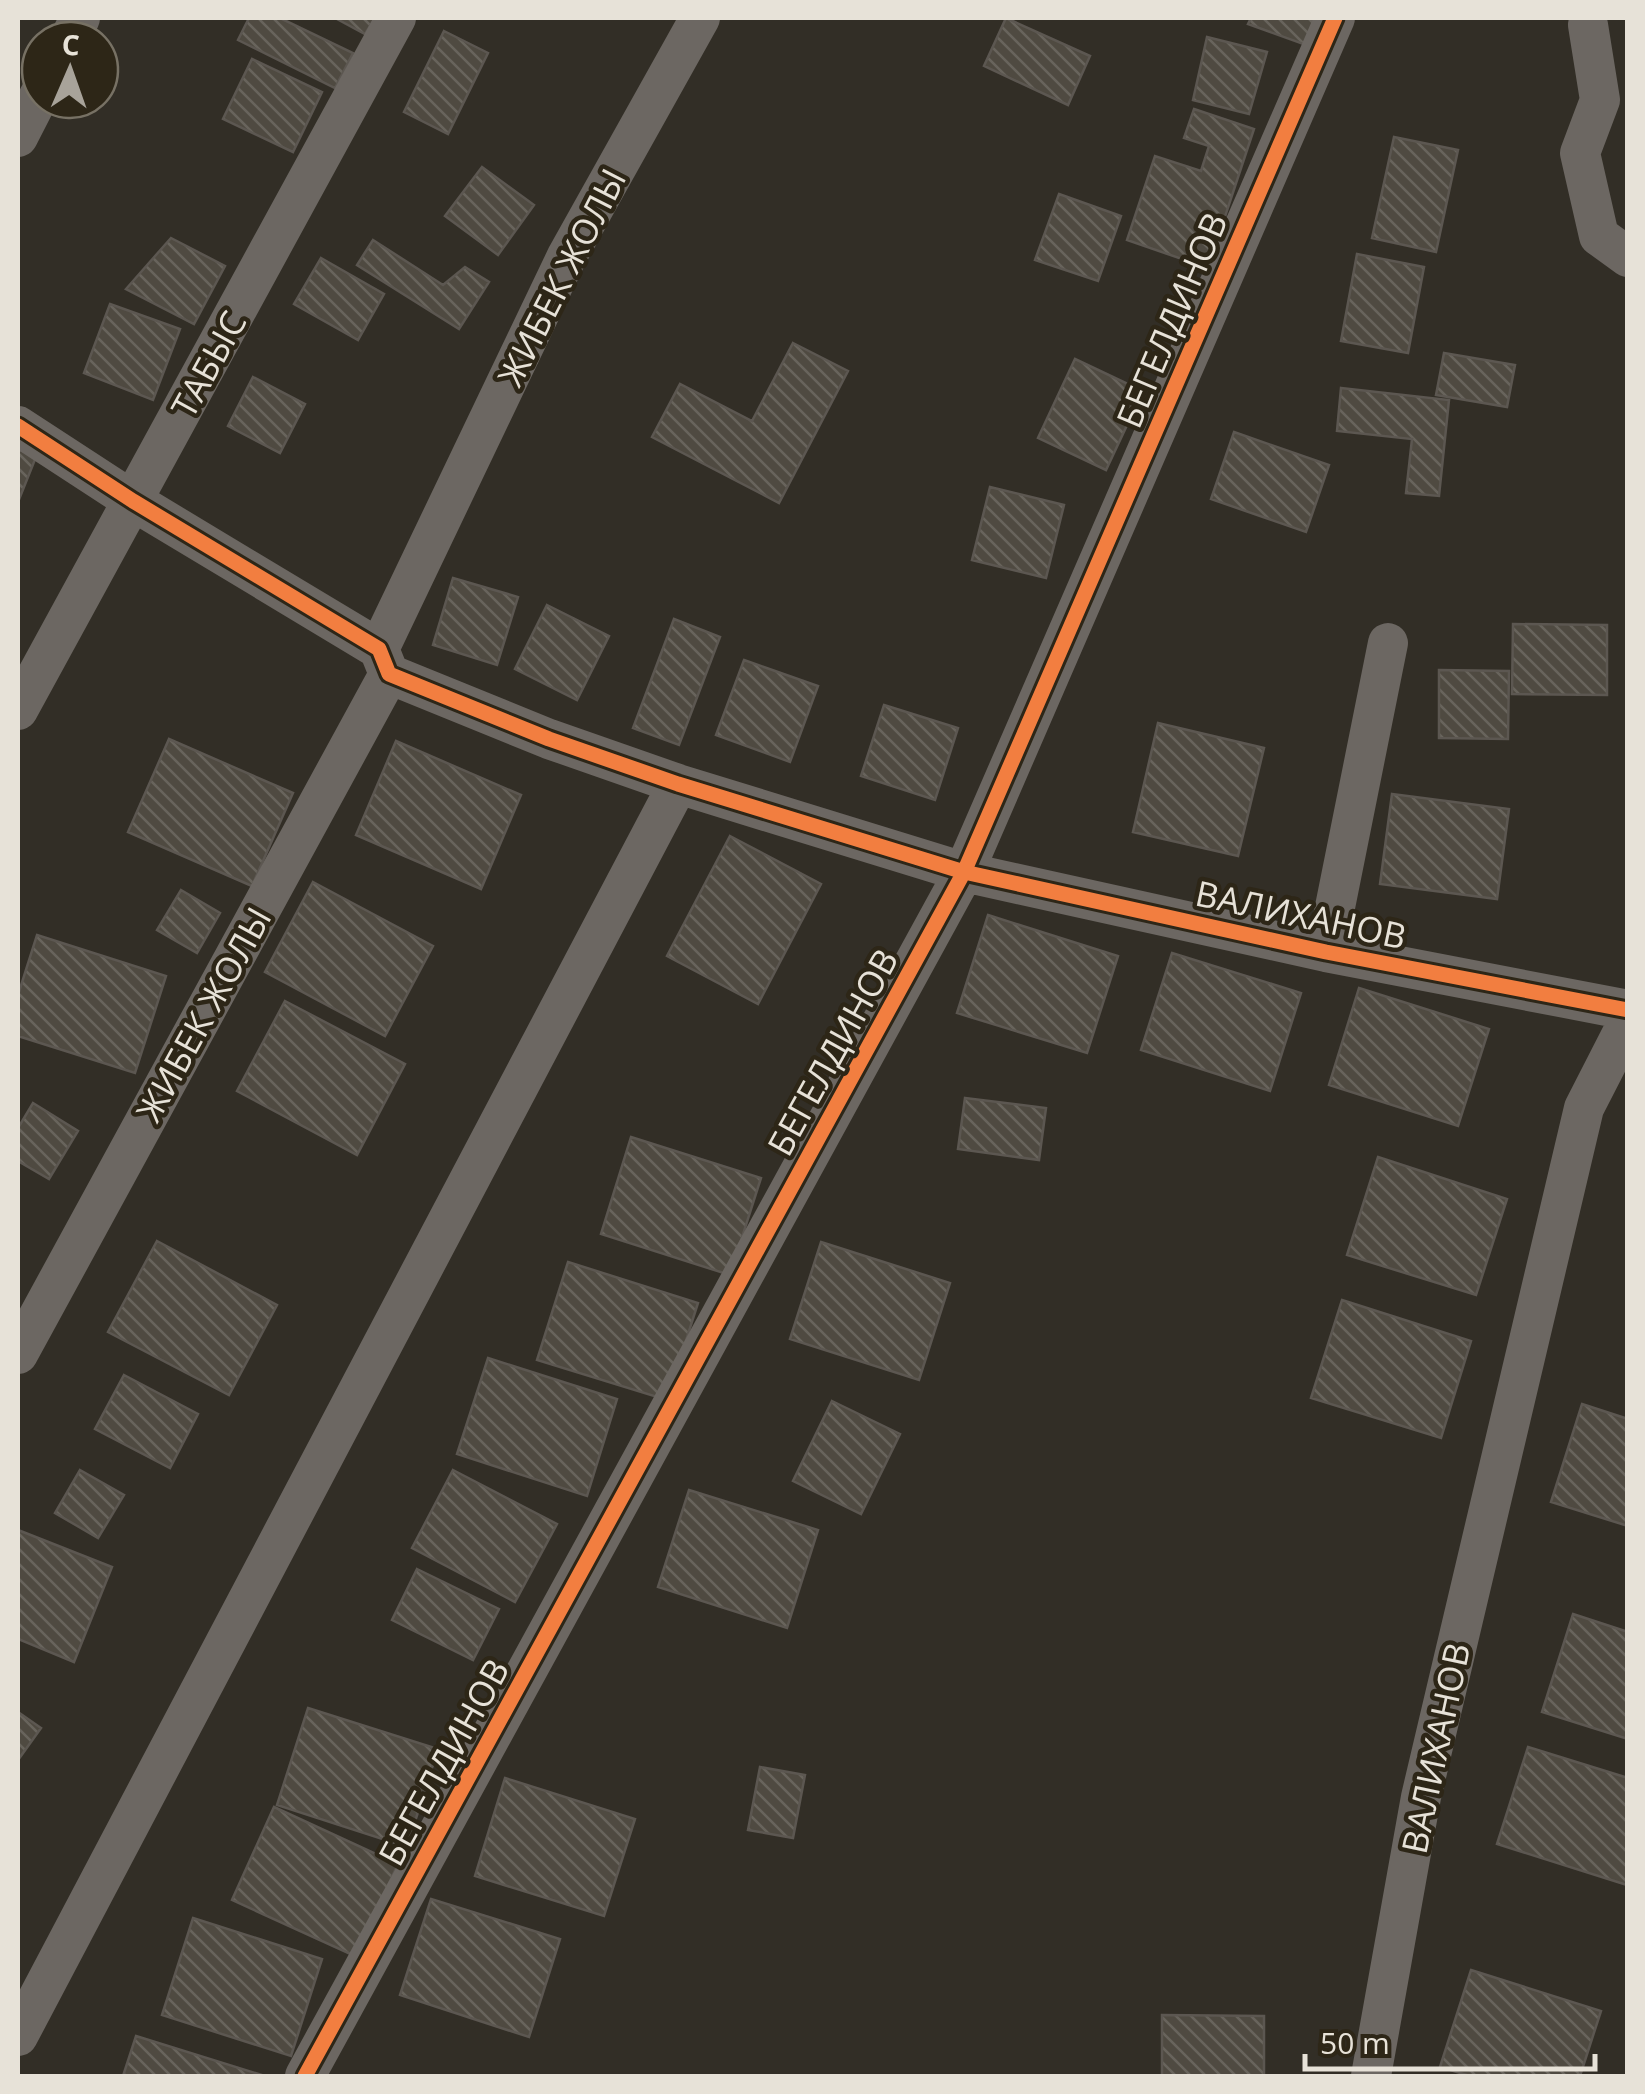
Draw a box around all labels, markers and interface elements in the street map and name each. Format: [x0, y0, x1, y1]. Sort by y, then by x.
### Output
north arrow [20, 20, 120, 120]
text: С [61, 25, 80, 63]
street label: ЖИБЕК ЖОЛЫ [486, 160, 636, 394]
street label: БЕГЕЛДИНОВ [1105, 205, 1237, 435]
street label: ТАБЫС [160, 303, 256, 425]
street label: ВАЛИХАНОВ [1191, 869, 1411, 959]
street label: ЖИБЕК ЖОЛЫ [125, 898, 281, 1130]
street label: БЕГЕЛДИНОВ [756, 940, 908, 1164]
street label: ВАЛИХАНОВ [1390, 1638, 1480, 1858]
street label: БЕГЕЛДИНОВ [367, 1650, 519, 1874]
scale bar [1305, 2009, 1595, 2071]
text: 50 m [1320, 2022, 1390, 2063]

